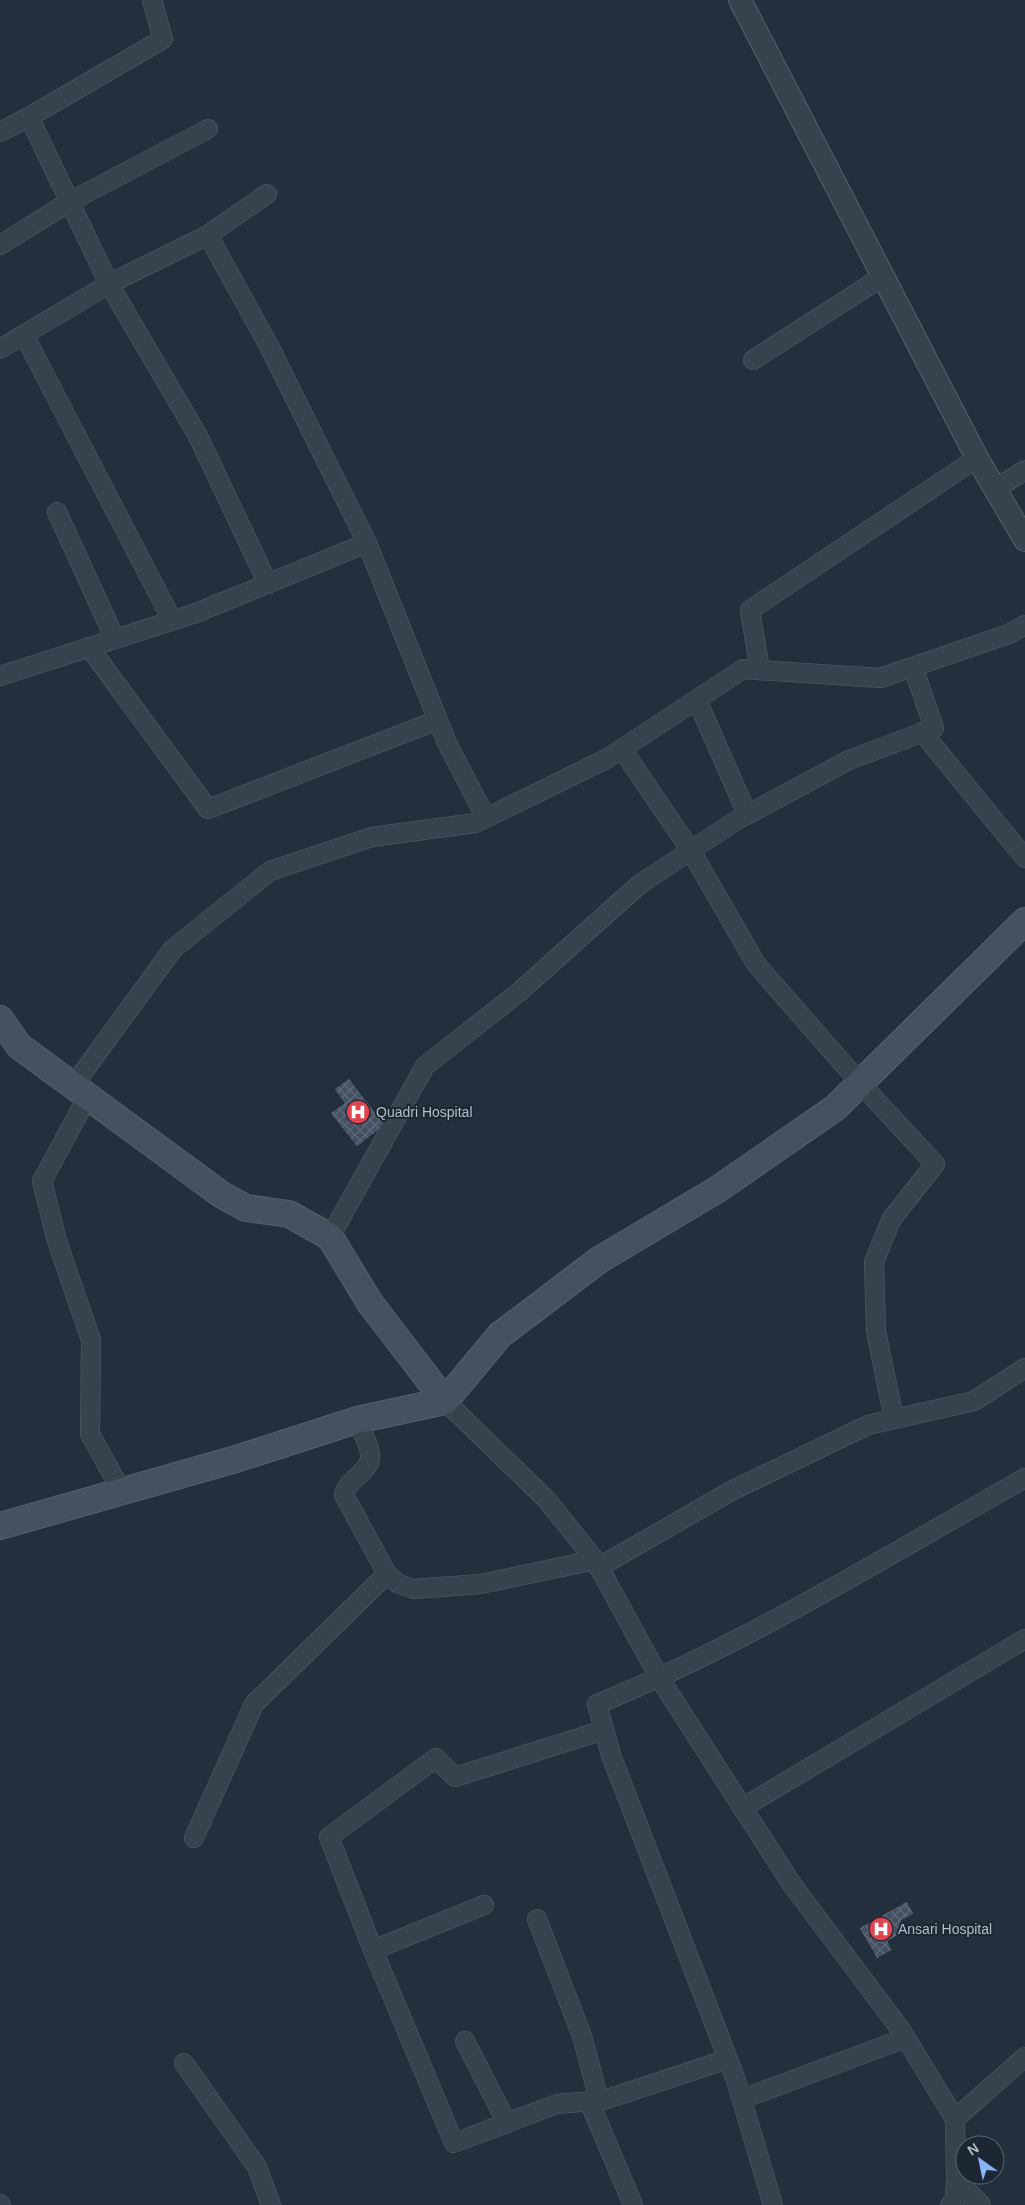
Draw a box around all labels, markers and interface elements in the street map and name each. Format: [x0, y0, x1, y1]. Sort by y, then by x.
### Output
hospital icon: Quadri Hospital [345, 1099, 371, 1125]
place label: Quadri Hospital [376, 1104, 473, 1120]
hospital icon: Ansari Hospital [868, 1916, 894, 1942]
place label: Ansari Hospital [898, 1921, 992, 1937]
north arrow [955, 2135, 1005, 2185]
text: N [964, 2140, 982, 2159]

